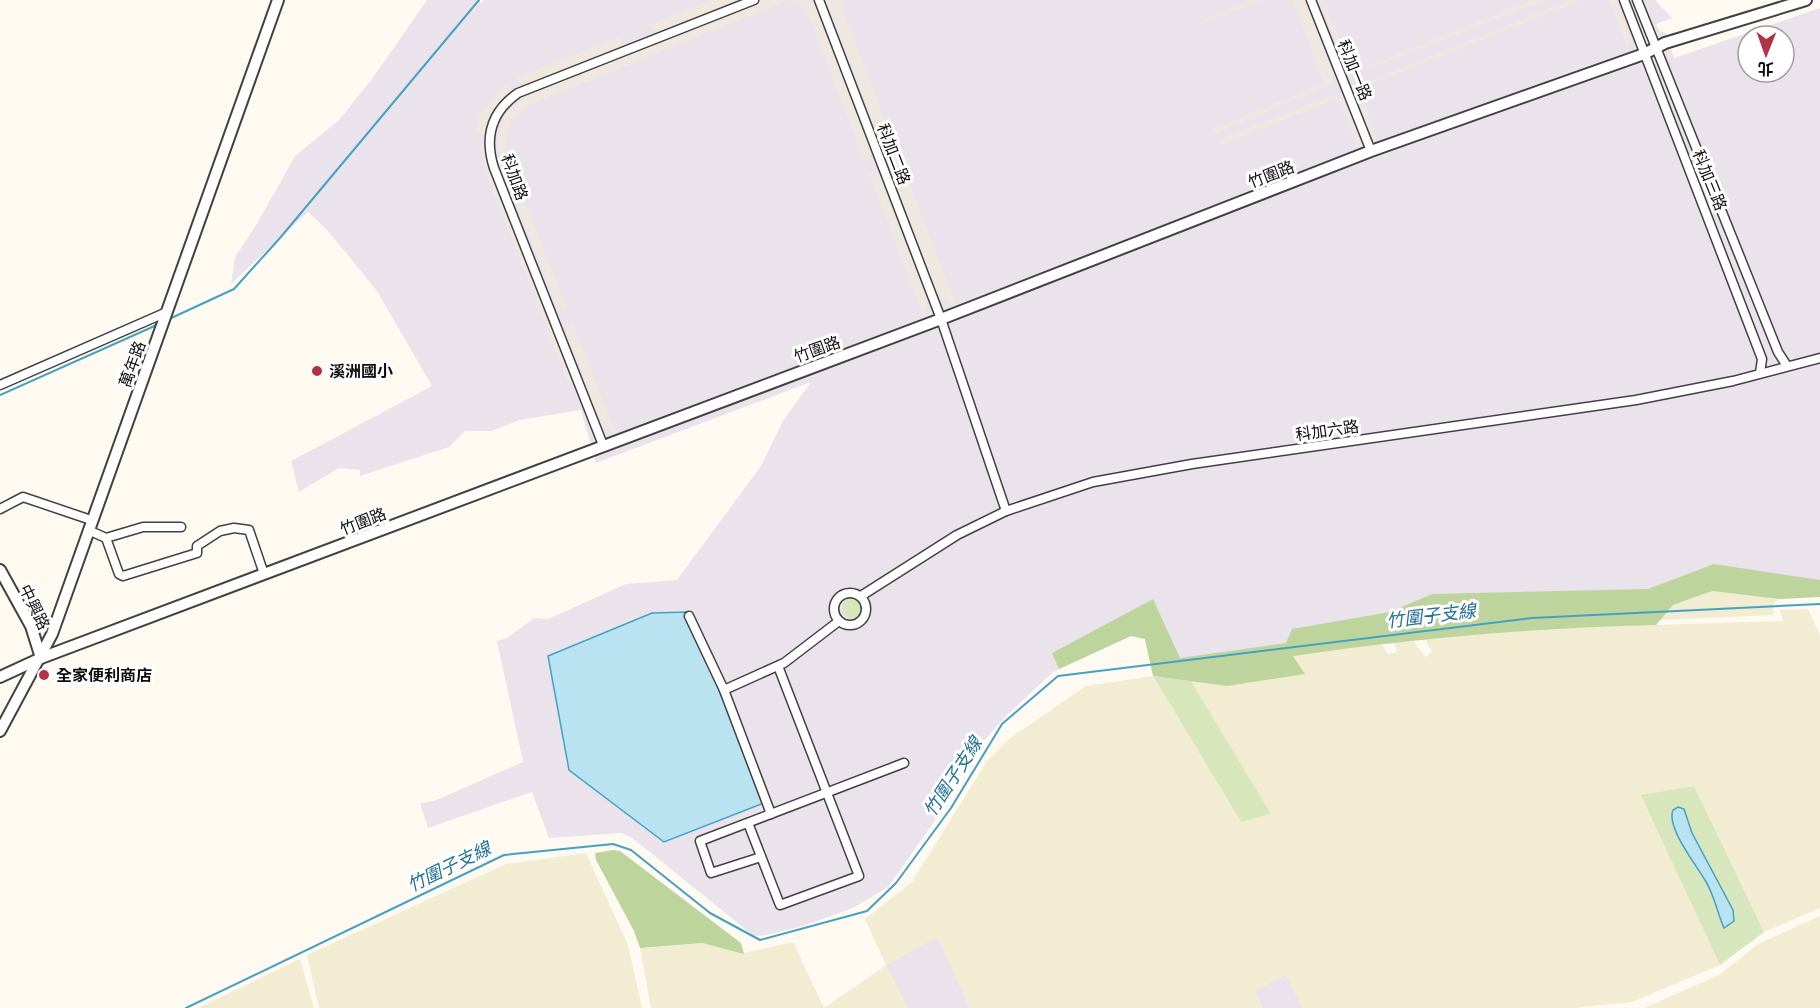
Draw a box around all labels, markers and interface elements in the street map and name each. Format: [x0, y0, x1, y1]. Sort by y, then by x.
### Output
north arrow [1736, 24, 1796, 84]
street label: 科加一路 [1333, 36, 1377, 104]
text: 北 [1758, 58, 1774, 80]
street label: 科加二路 [872, 120, 916, 188]
street label: 科加三路 [1688, 146, 1732, 214]
street label: 科加路 [496, 151, 534, 203]
street label: 竹圍路 [1245, 155, 1297, 193]
street label: 竹圍路 [791, 330, 843, 368]
street label: 萬年路 [113, 338, 151, 390]
place label: 溪洲國小 [329, 360, 393, 382]
marker: 溪洲國小 [310, 364, 324, 378]
street label: 科加六路 [1294, 415, 1360, 445]
street label: 竹圍路 [337, 502, 389, 540]
street label: 中興路 [15, 581, 55, 633]
water label: 竹圍子支線 [1385, 597, 1479, 632]
place label: 全家便利商店 [56, 664, 152, 686]
marker: 全家便利商店 [37, 668, 51, 682]
water label: 竹圍子支線 [918, 731, 988, 821]
water label: 竹圍子支線 [403, 835, 496, 897]

